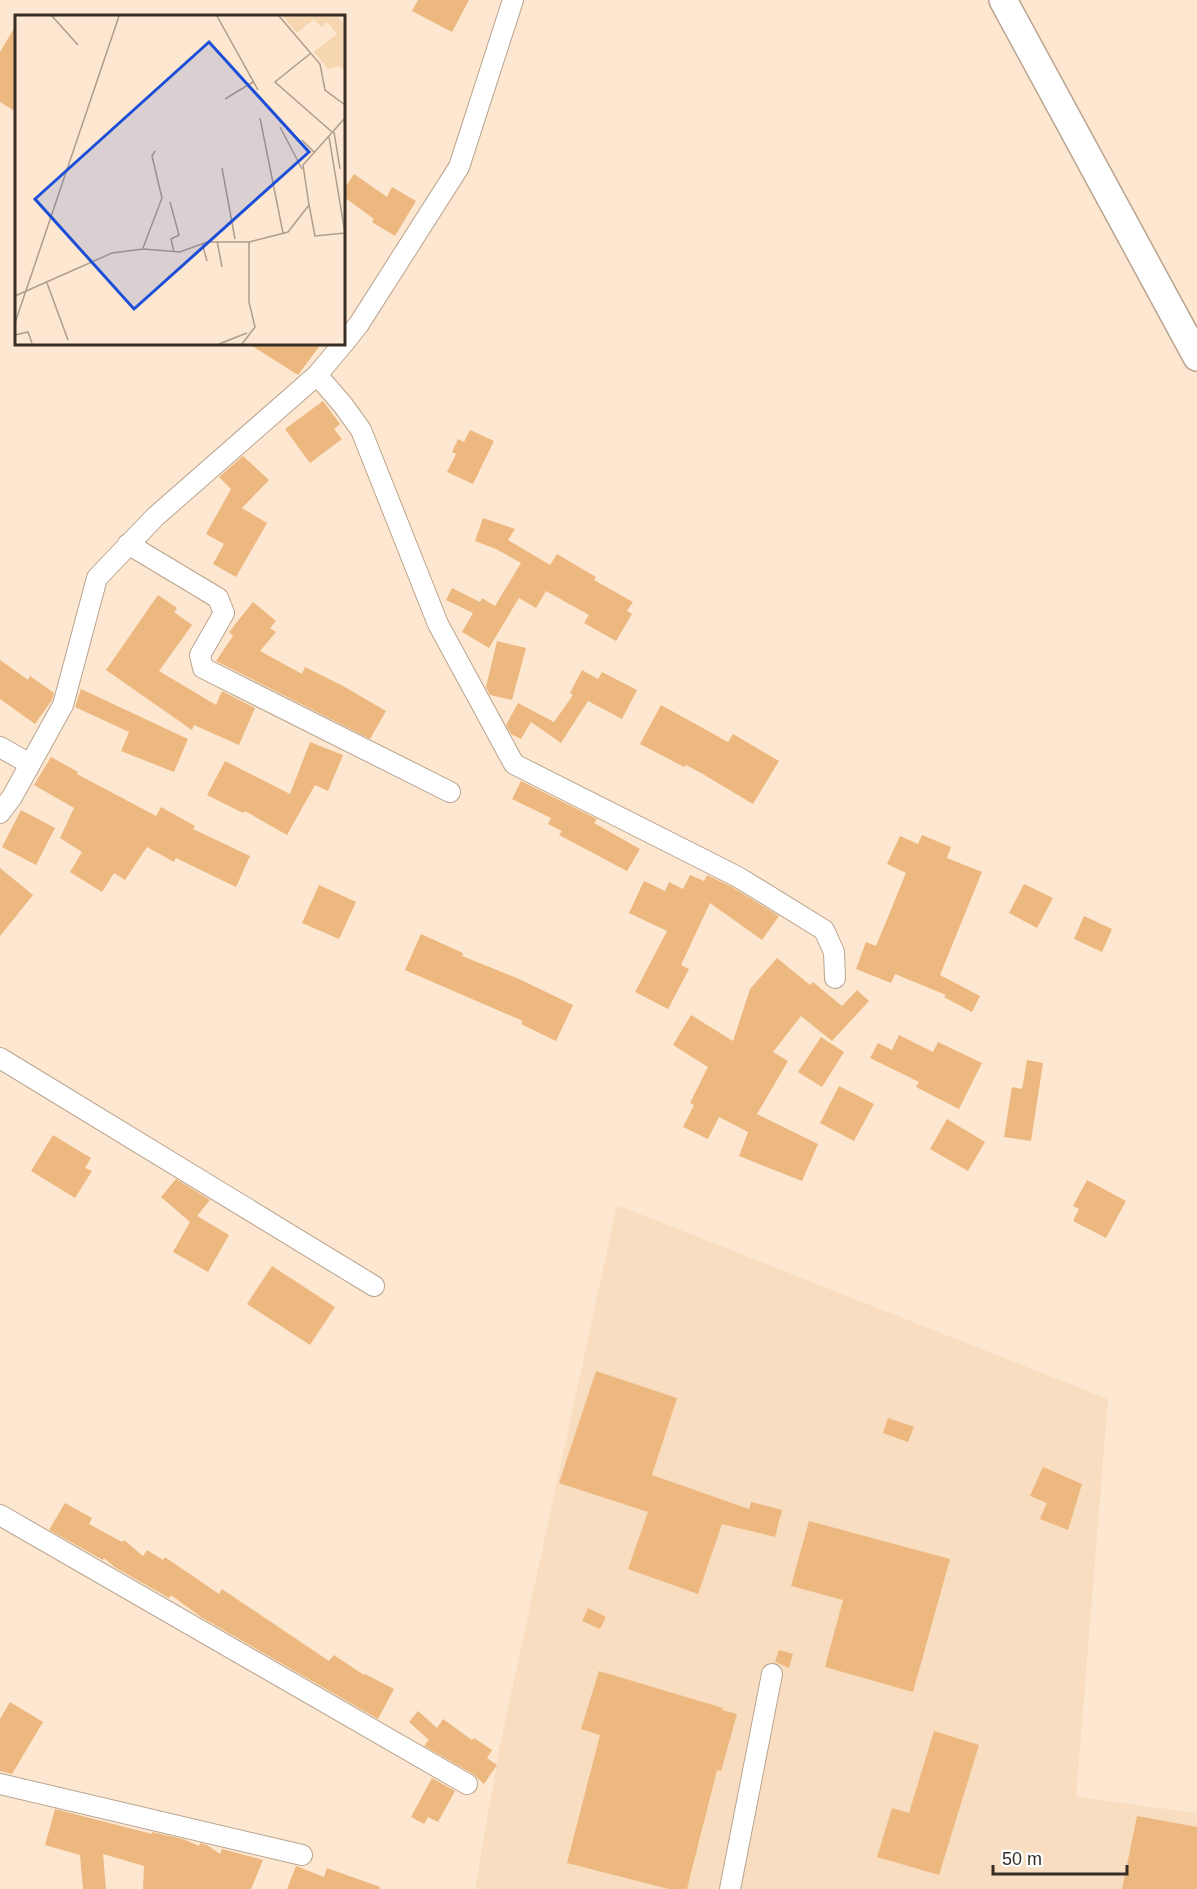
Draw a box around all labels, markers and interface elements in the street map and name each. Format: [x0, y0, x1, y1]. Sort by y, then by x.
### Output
inset map [15, 15, 345, 345]
scale bar [993, 1838, 1126, 1876]
text: 50 m [1002, 1849, 1042, 1869]

